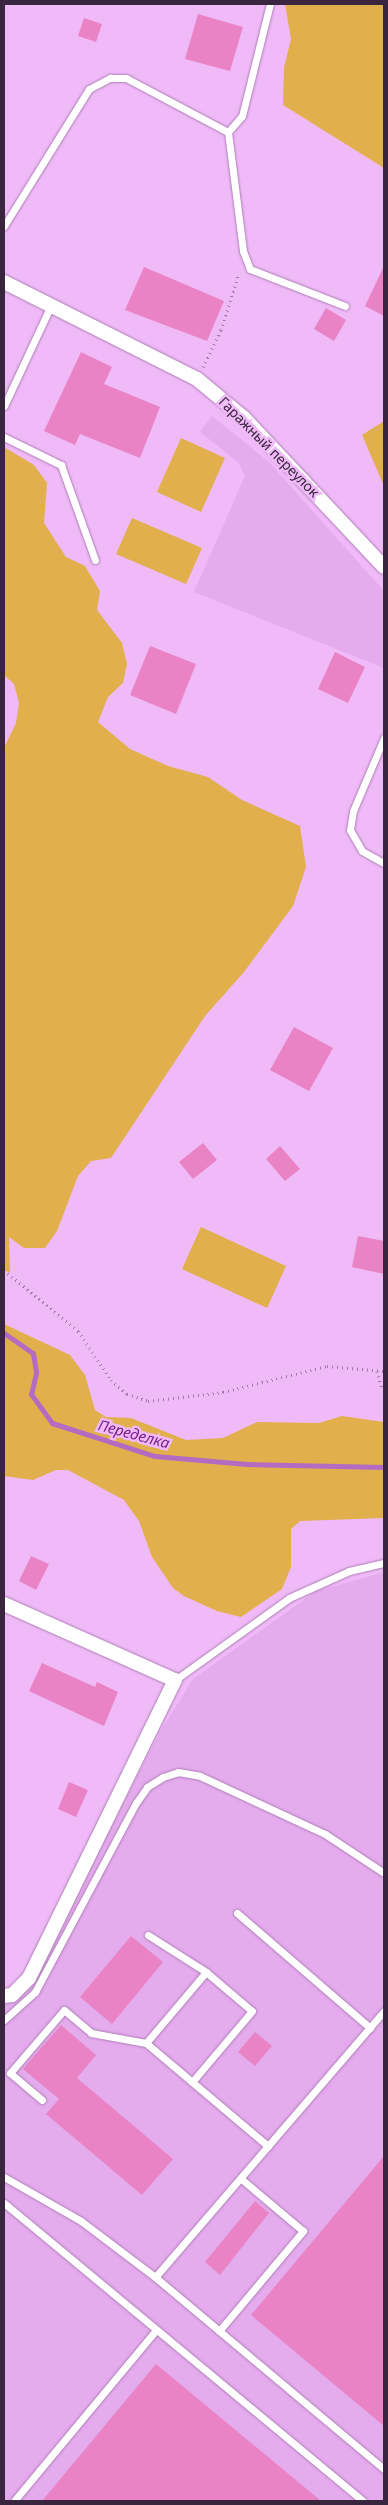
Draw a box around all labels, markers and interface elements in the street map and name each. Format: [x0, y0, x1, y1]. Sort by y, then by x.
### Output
street label: Гаражный переулок [215, 393, 323, 501]
water label: Переделка [96, 1416, 172, 1452]

